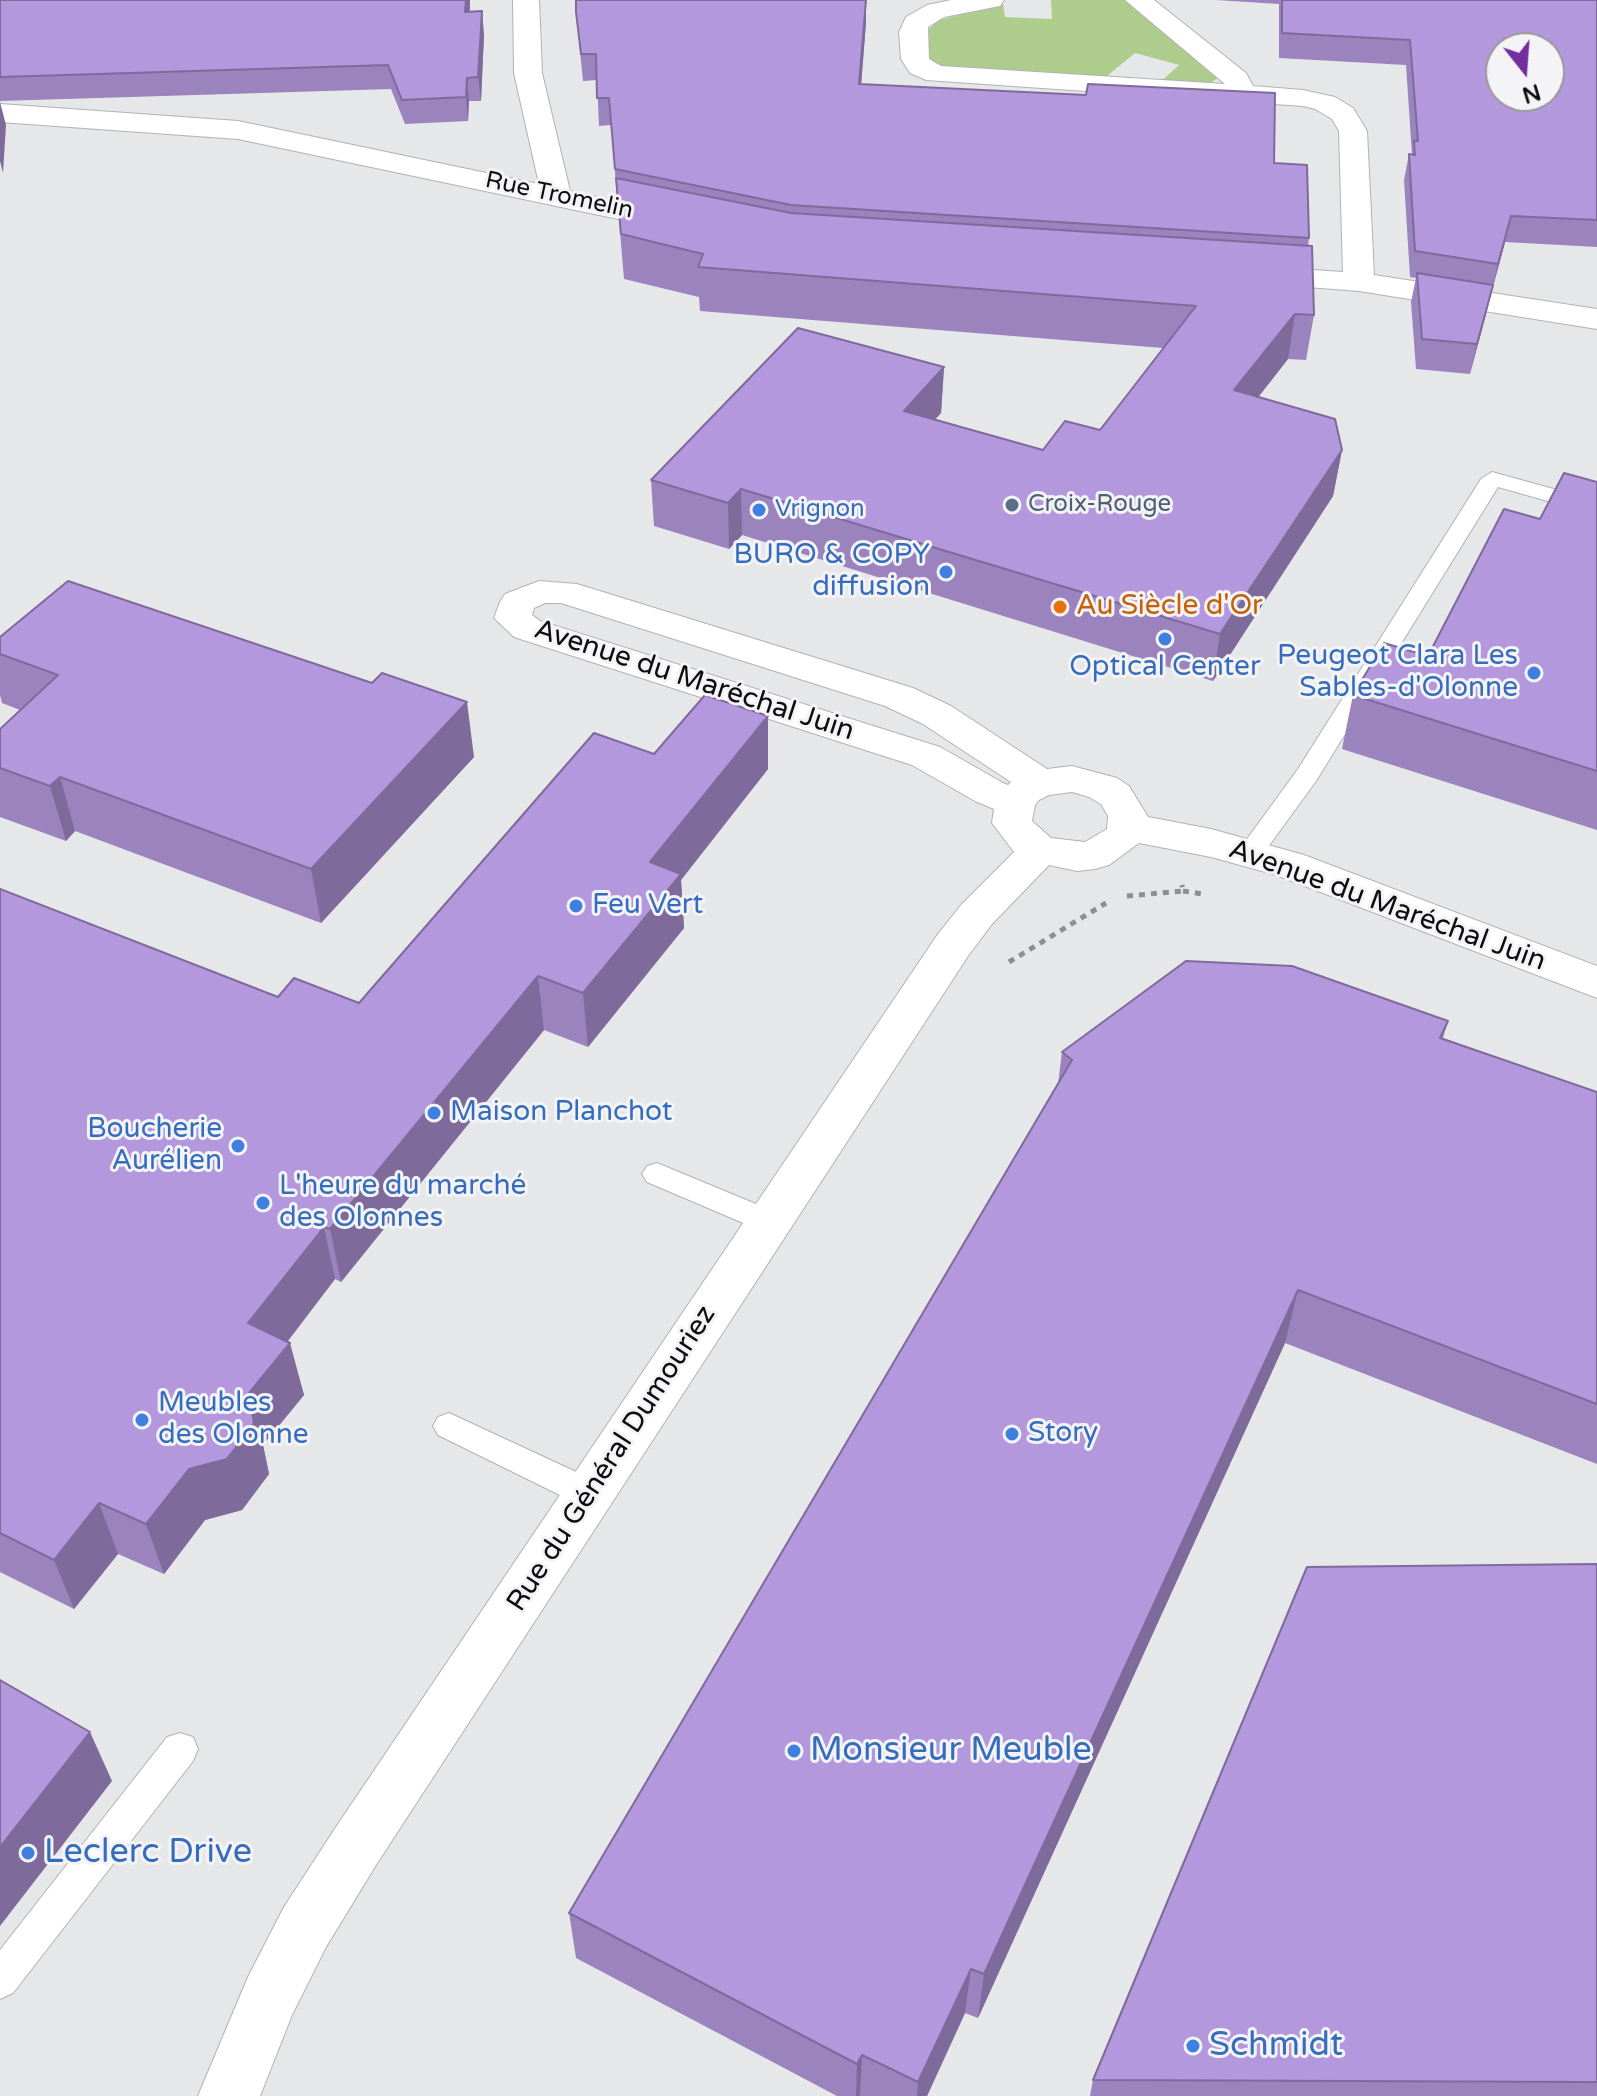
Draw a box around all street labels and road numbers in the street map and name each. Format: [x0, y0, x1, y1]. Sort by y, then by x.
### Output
street label: Rue Tromelin [482, 166, 636, 226]
street label: Avenue du Maréchal Juin [530, 613, 858, 749]
street label: Avenue du Maréchal Juin [1224, 833, 1550, 979]
street label: Rue du Général Dumouriez [500, 1300, 724, 1618]

